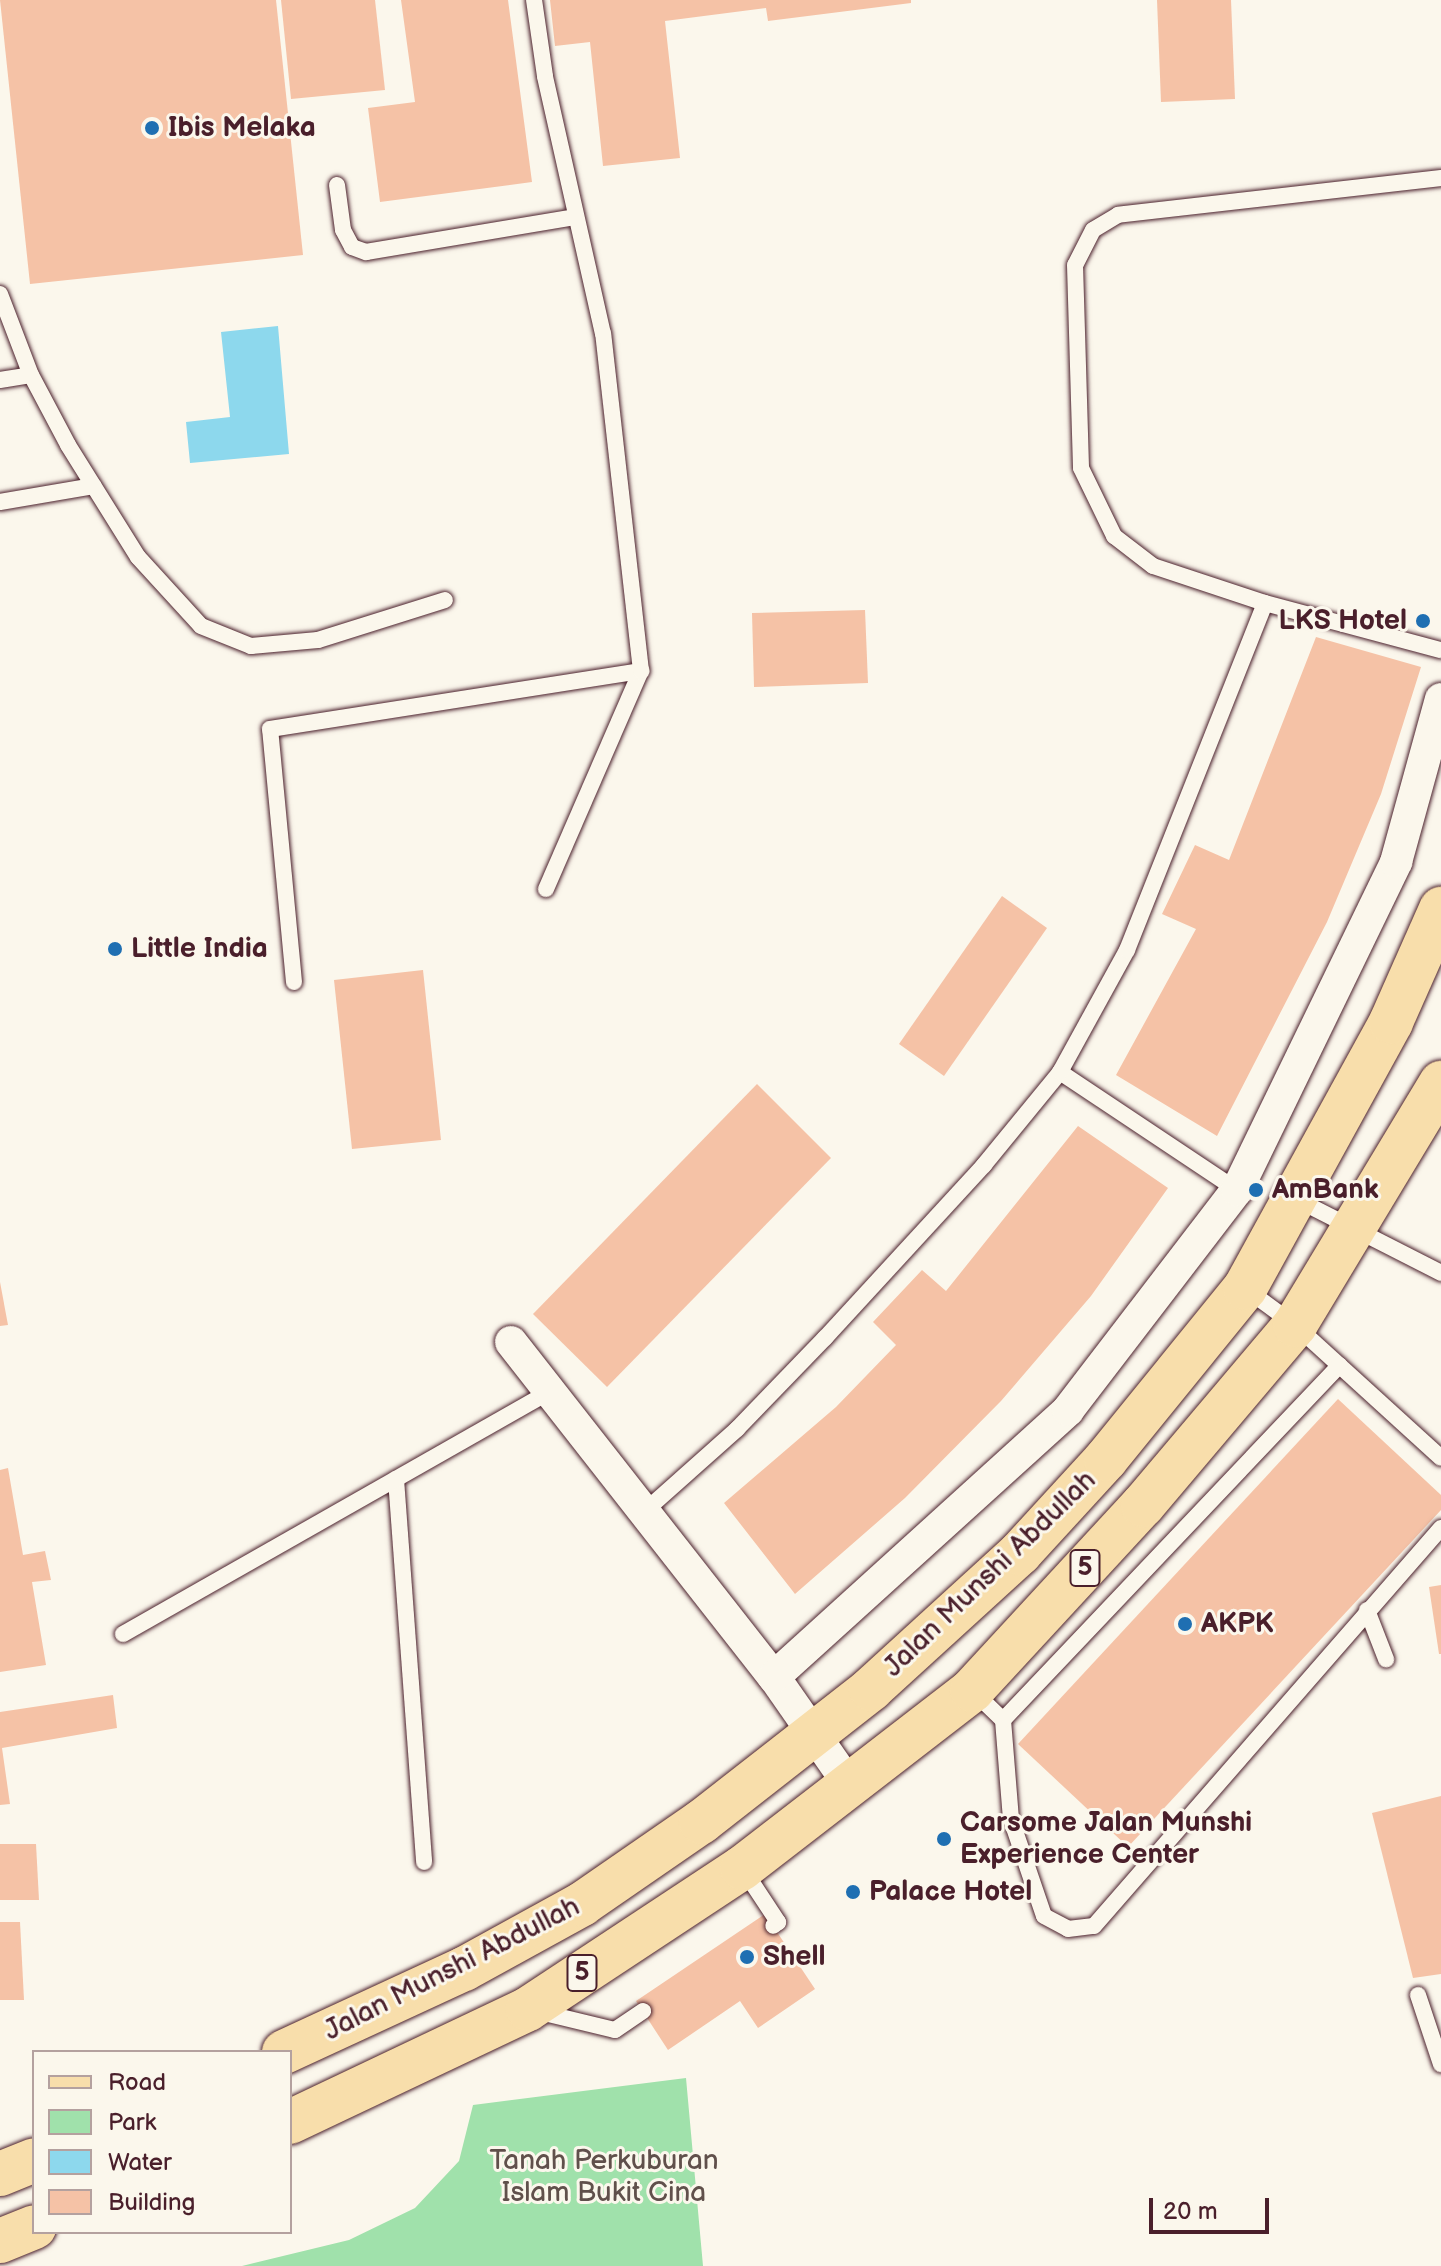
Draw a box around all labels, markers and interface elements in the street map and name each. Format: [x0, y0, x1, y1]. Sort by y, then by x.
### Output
place label: Ibis Melaka [168, 111, 316, 145]
marker: Ibis Melaka [143, 119, 161, 137]
place label: LKS Hotel [1279, 604, 1407, 638]
marker: LKS Hotel [1414, 612, 1432, 630]
place label: Little India [131, 932, 268, 966]
marker: Little India [106, 940, 124, 958]
place label: AmBank [1272, 1173, 1379, 1207]
marker: AmBank [1247, 1181, 1265, 1199]
street label: Jalan Munshi Abdullah [877, 1464, 1103, 1684]
road number: 5 [1069, 1546, 1101, 1590]
place label: AKPK [1201, 1607, 1274, 1641]
marker: AKPK [1176, 1615, 1194, 1633]
place label: Carsome Jalan Munshi Experience Center [960, 1806, 1252, 1872]
marker: Carsome Jalan Munshi Experience Center [935, 1830, 953, 1848]
place label: Palace Hotel [869, 1875, 1032, 1909]
marker: Palace Hotel [844, 1883, 862, 1901]
street label: Jalan Munshi Abdullah [319, 1890, 585, 2048]
place label: Shell [763, 1940, 825, 1974]
marker: Shell [738, 1948, 756, 1966]
road number: 5 [566, 1951, 598, 1995]
legend [32, 2050, 292, 2234]
text: Road [108, 2068, 166, 2097]
text: Park [108, 2108, 156, 2137]
park label: Tanah Perkuburan Islam Bukit Cina [489, 2144, 719, 2210]
text: Water [108, 2148, 172, 2177]
scale bar [1153, 2182, 1273, 2232]
text: Building [108, 2188, 195, 2217]
text: 20 m [1163, 2197, 1218, 2226]

